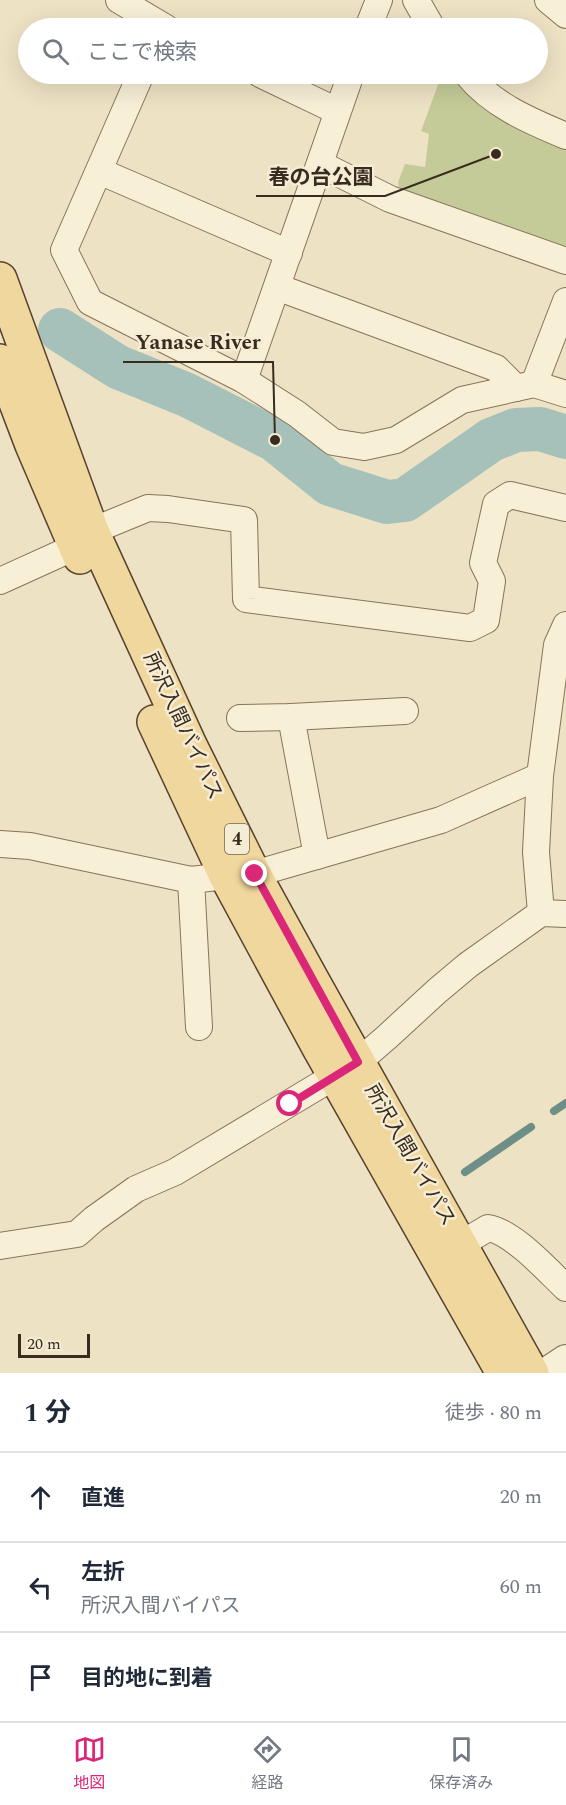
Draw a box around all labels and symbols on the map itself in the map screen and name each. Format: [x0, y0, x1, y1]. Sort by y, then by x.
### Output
callout: 春の台公園 [256, 157, 385, 196]
text: 春の台公園 [269, 162, 374, 194]
callout: Yanase River [123, 323, 273, 362]
text: Yanase River [135, 327, 261, 359]
street label: 所沢入間バイパス [136, 647, 230, 805]
road number: 4 [225, 824, 249, 854]
route end [241, 860, 267, 886]
street label: 所沢入間バイパス [357, 1078, 463, 1232]
route start [276, 1090, 302, 1116]
scale bar [18, 1331, 90, 1358]

